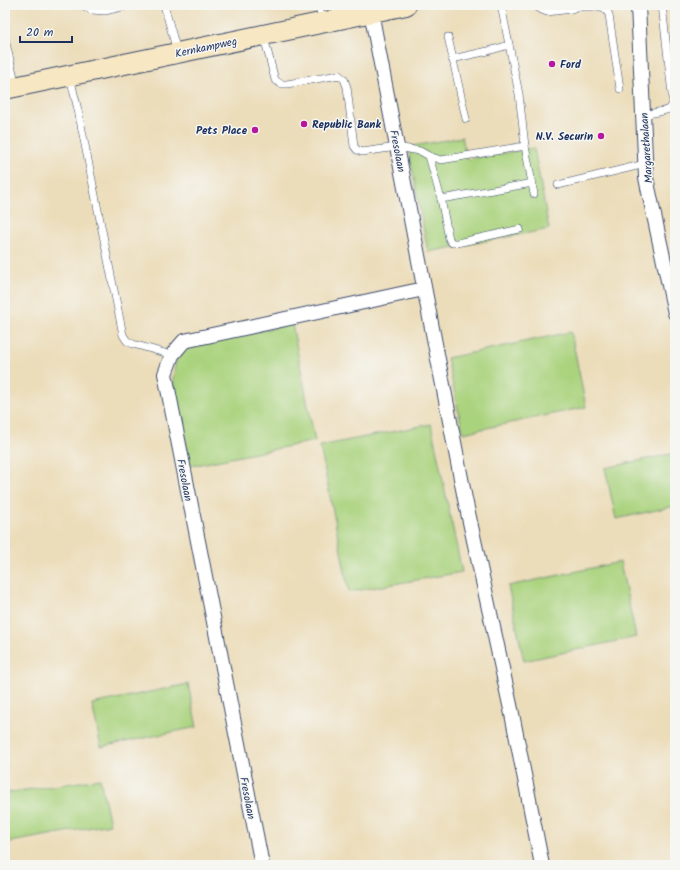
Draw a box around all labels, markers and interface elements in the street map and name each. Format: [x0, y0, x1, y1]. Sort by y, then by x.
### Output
scale bar [20, 18, 72, 44]
text: 20 m [26, 23, 54, 42]
street label: Kernkampweg [174, 33, 239, 63]
place label: Ford [560, 56, 582, 74]
marker: Ford [547, 59, 557, 69]
street label: Margarethalaan [636, 112, 658, 184]
place label: Republic Bank [312, 116, 381, 134]
marker: Republic Bank [299, 119, 309, 129]
place label: Pets Place [196, 122, 248, 140]
marker: Pets Place [250, 125, 260, 135]
street label: Fresolaan [384, 128, 410, 174]
place label: N.V. Securin [536, 128, 593, 146]
marker: N.V. Securin [596, 131, 606, 141]
street label: Fresolaan [171, 457, 197, 503]
street label: Fresolaan [234, 775, 260, 821]

